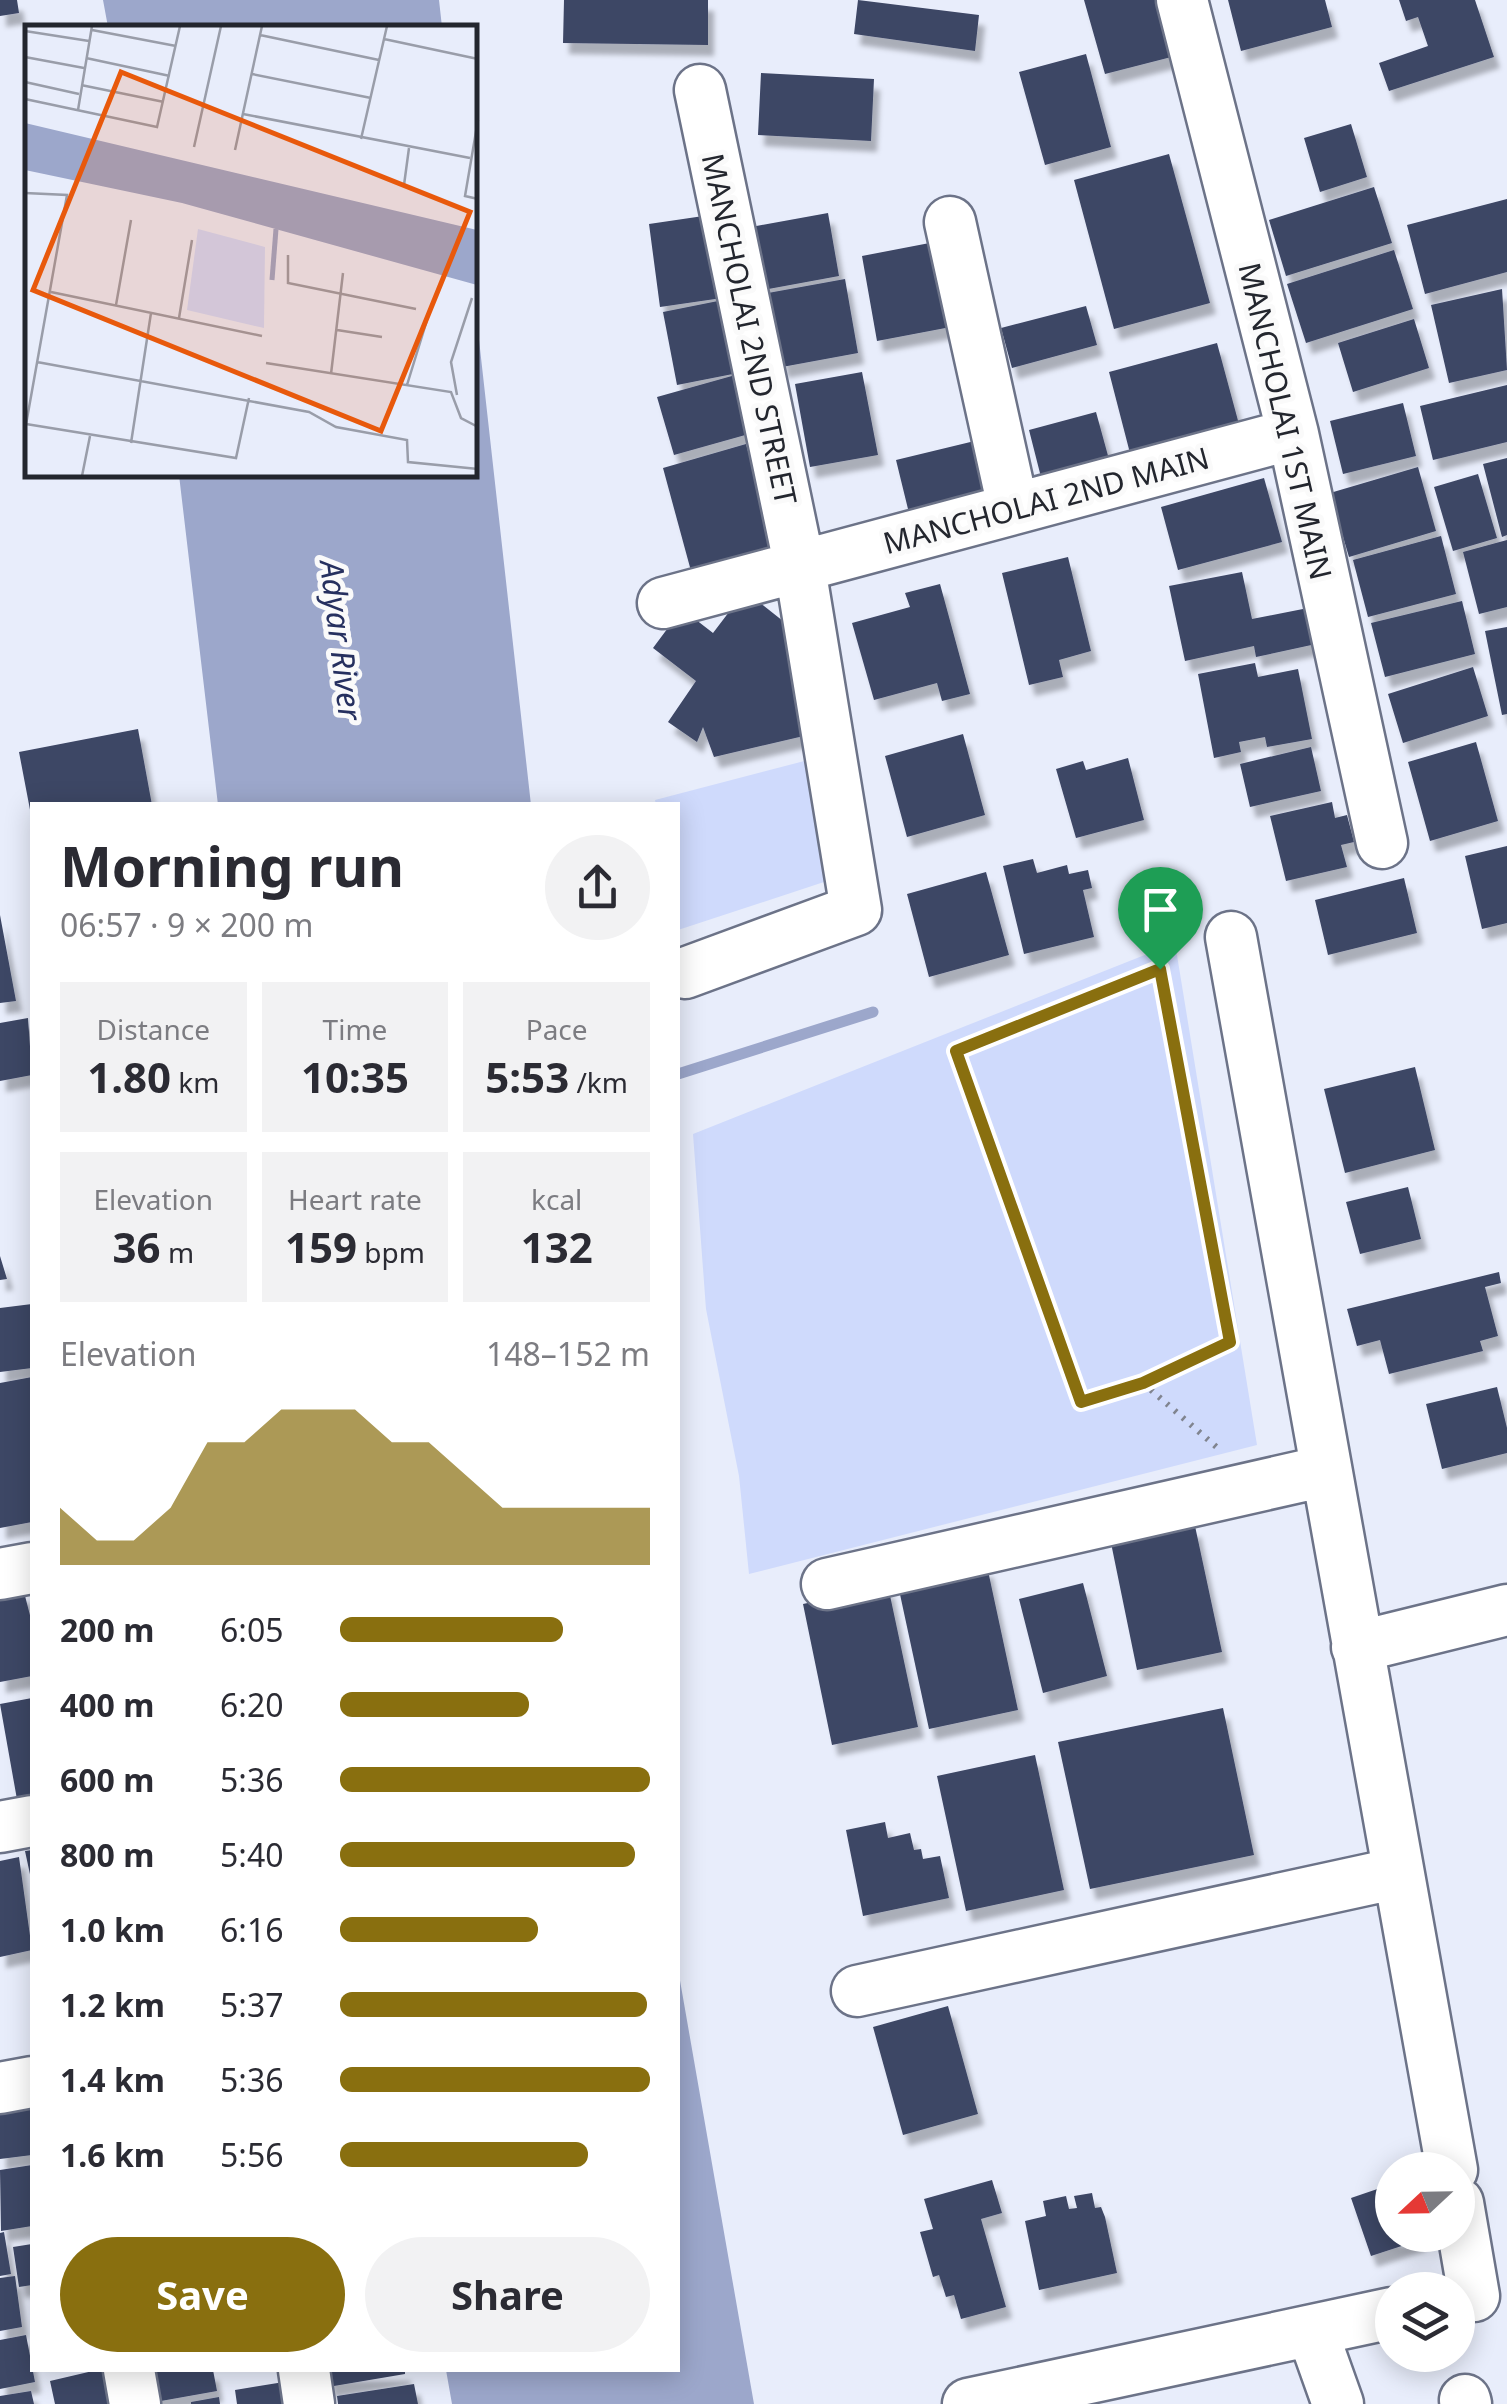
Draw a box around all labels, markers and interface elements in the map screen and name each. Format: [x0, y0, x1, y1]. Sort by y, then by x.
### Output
inset map [25, 25, 478, 478]
street label: MANCHOLAI 2ND STREET [693, 150, 807, 509]
street label: MANCHOLAI 1ST MAIN [1230, 258, 1342, 584]
street label: MANCHOLAI 2ND MAIN [879, 437, 1213, 563]
water label: Adyar River [311, 556, 373, 724]
text: Morning run [60, 828, 404, 903]
button: share [545, 835, 650, 940]
pin [1118, 867, 1203, 970]
icon: arrive [1133, 882, 1188, 937]
text: 06:57 · 9 × 200 m [60, 903, 313, 946]
text: Distance [97, 1010, 210, 1048]
text: Time [323, 1010, 387, 1048]
text: Pace [526, 1010, 588, 1048]
text: 1.80 [87, 1048, 171, 1105]
text: 10:35 [301, 1048, 409, 1105]
text: 5:53 [485, 1048, 569, 1105]
text: km [171, 1063, 219, 1101]
text: /km [569, 1063, 628, 1101]
text: Elevation [94, 1180, 213, 1218]
text: Heart rate [288, 1180, 422, 1218]
text: kcal [531, 1180, 582, 1218]
text: 36 [113, 1218, 161, 1275]
text: 159 [285, 1218, 357, 1275]
text: 132 [521, 1218, 593, 1275]
text: m [161, 1233, 194, 1271]
text: bpm [357, 1233, 425, 1271]
text: Elevation [60, 1332, 197, 1375]
text: 148–152 m [486, 1332, 650, 1375]
text: 200 m [60, 1608, 154, 1651]
text: 6:05 [220, 1608, 284, 1651]
text: 400 m [60, 1683, 154, 1726]
text: 6:20 [220, 1683, 284, 1726]
text: 600 m [60, 1758, 154, 1801]
text: 5:36 [220, 1758, 284, 1801]
text: 800 m [60, 1833, 154, 1876]
text: 5:40 [220, 1833, 284, 1876]
text: 1.0 km [60, 1908, 165, 1951]
text: 6:16 [220, 1908, 284, 1951]
text: 1.2 km [60, 1983, 165, 2026]
text: 5:37 [220, 1983, 284, 2026]
text: 1.4 km [60, 2058, 165, 2101]
text: 5:36 [220, 2058, 284, 2101]
text: 1.6 km [60, 2133, 165, 2176]
text: 5:56 [220, 2133, 284, 2176]
north arrow [1375, 2152, 1475, 2252]
map controls [1375, 2152, 1475, 2372]
button: Save [60, 2237, 345, 2352]
button: Share [365, 2237, 650, 2352]
button: layers [1375, 2272, 1475, 2372]

